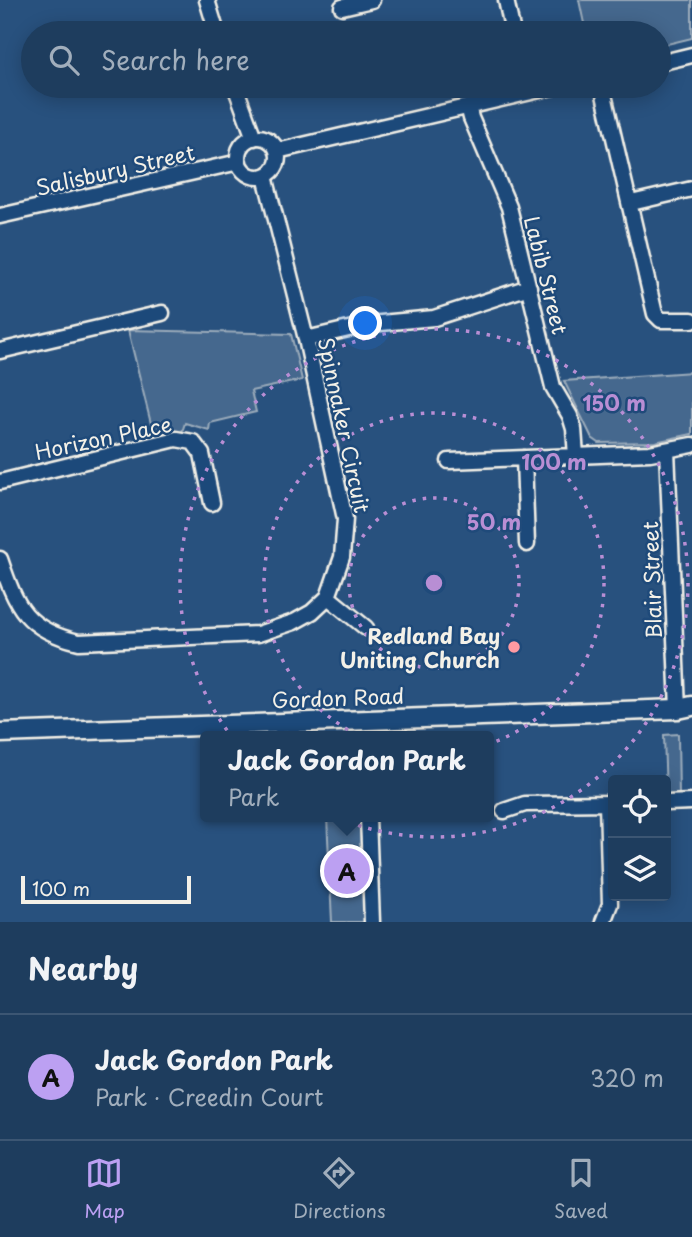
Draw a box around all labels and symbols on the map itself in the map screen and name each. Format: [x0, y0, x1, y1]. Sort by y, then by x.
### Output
street label: Salisbury Street [32, 135, 198, 203]
street label: Labib Street [517, 212, 577, 338]
your location [348, 306, 382, 340]
street label: Spinnaker Circuit [311, 334, 379, 516]
text: 150 m [582, 386, 646, 418]
street label: Horizon Place [32, 407, 174, 467]
text: 100 m [521, 445, 587, 477]
text: 50 m [467, 505, 521, 537]
street label: Blair Street [633, 521, 669, 639]
centre of rings [422, 571, 446, 595]
place label: Redland Bay Uniting Church [340, 619, 500, 675]
marker: Redland Bay Uniting Church [506, 639, 522, 655]
street label: Gordon Road [271, 679, 405, 715]
pin: A [324, 845, 370, 897]
scale bar [21, 873, 191, 905]

